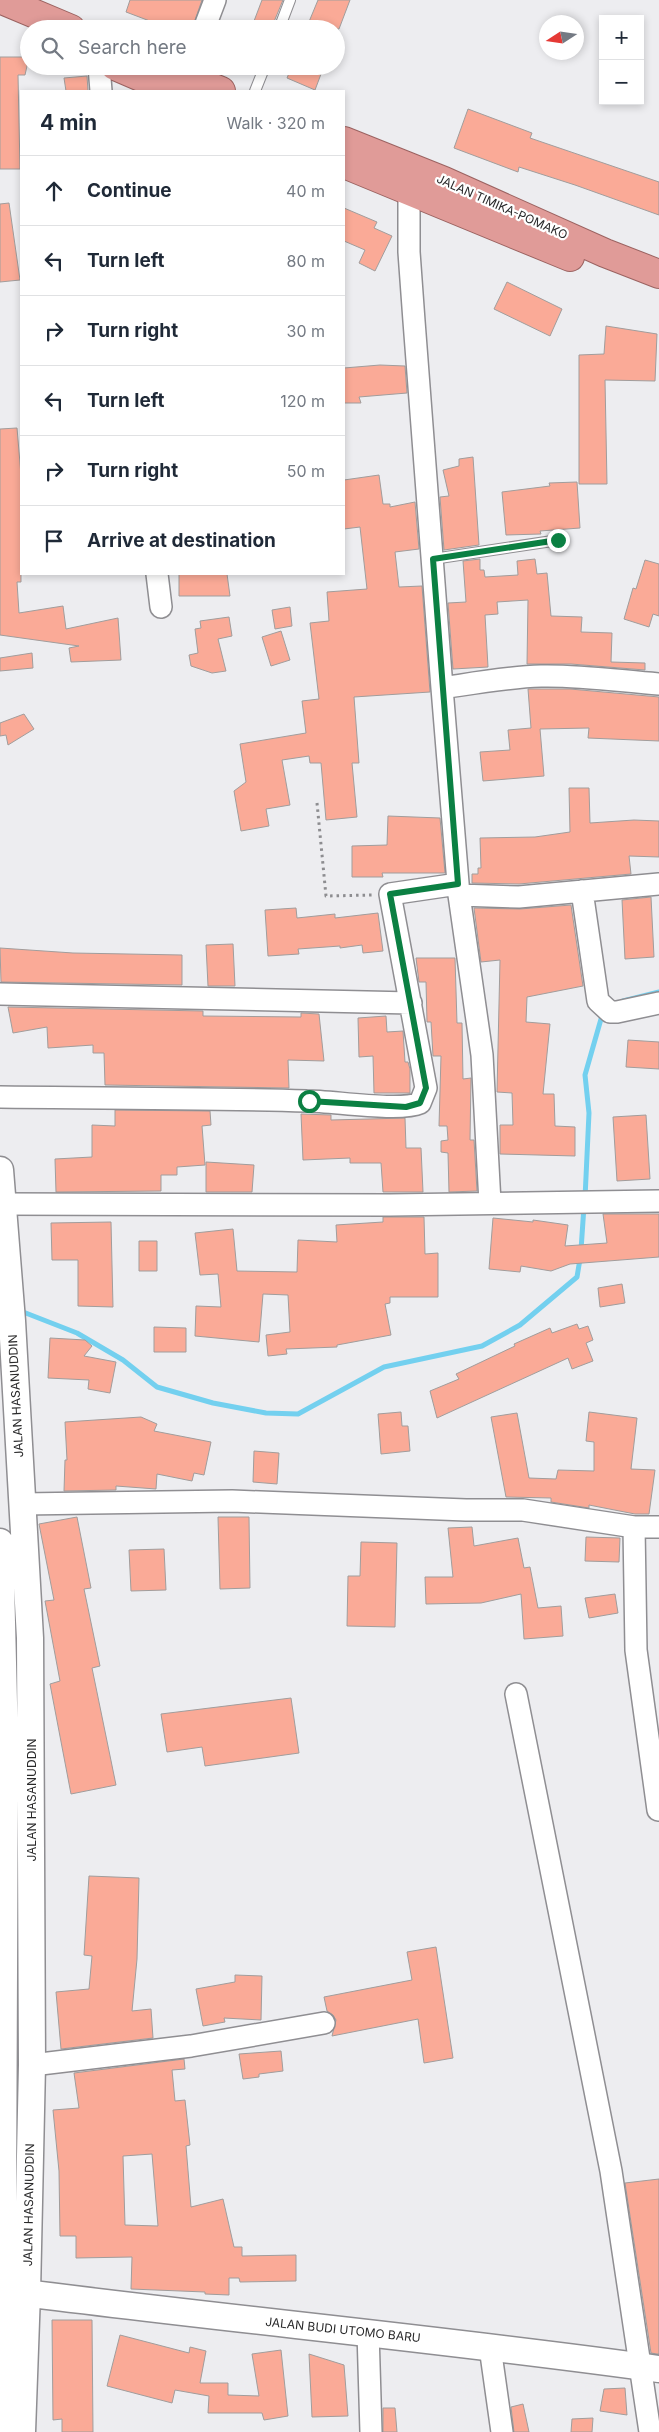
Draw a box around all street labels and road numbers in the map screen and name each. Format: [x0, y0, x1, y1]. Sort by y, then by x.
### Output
street label: JALAN TIMIKA-POMAKO [434, 171, 570, 242]
street label: JALAN HASANUDDIN [5, 1334, 26, 1458]
street label: JALAN HASANUDDIN [24, 1738, 39, 1862]
street label: JALAN HASANUDDIN [20, 2143, 37, 2267]
street label: JALAN BUDI UTOMO BARU [265, 2314, 421, 2345]

